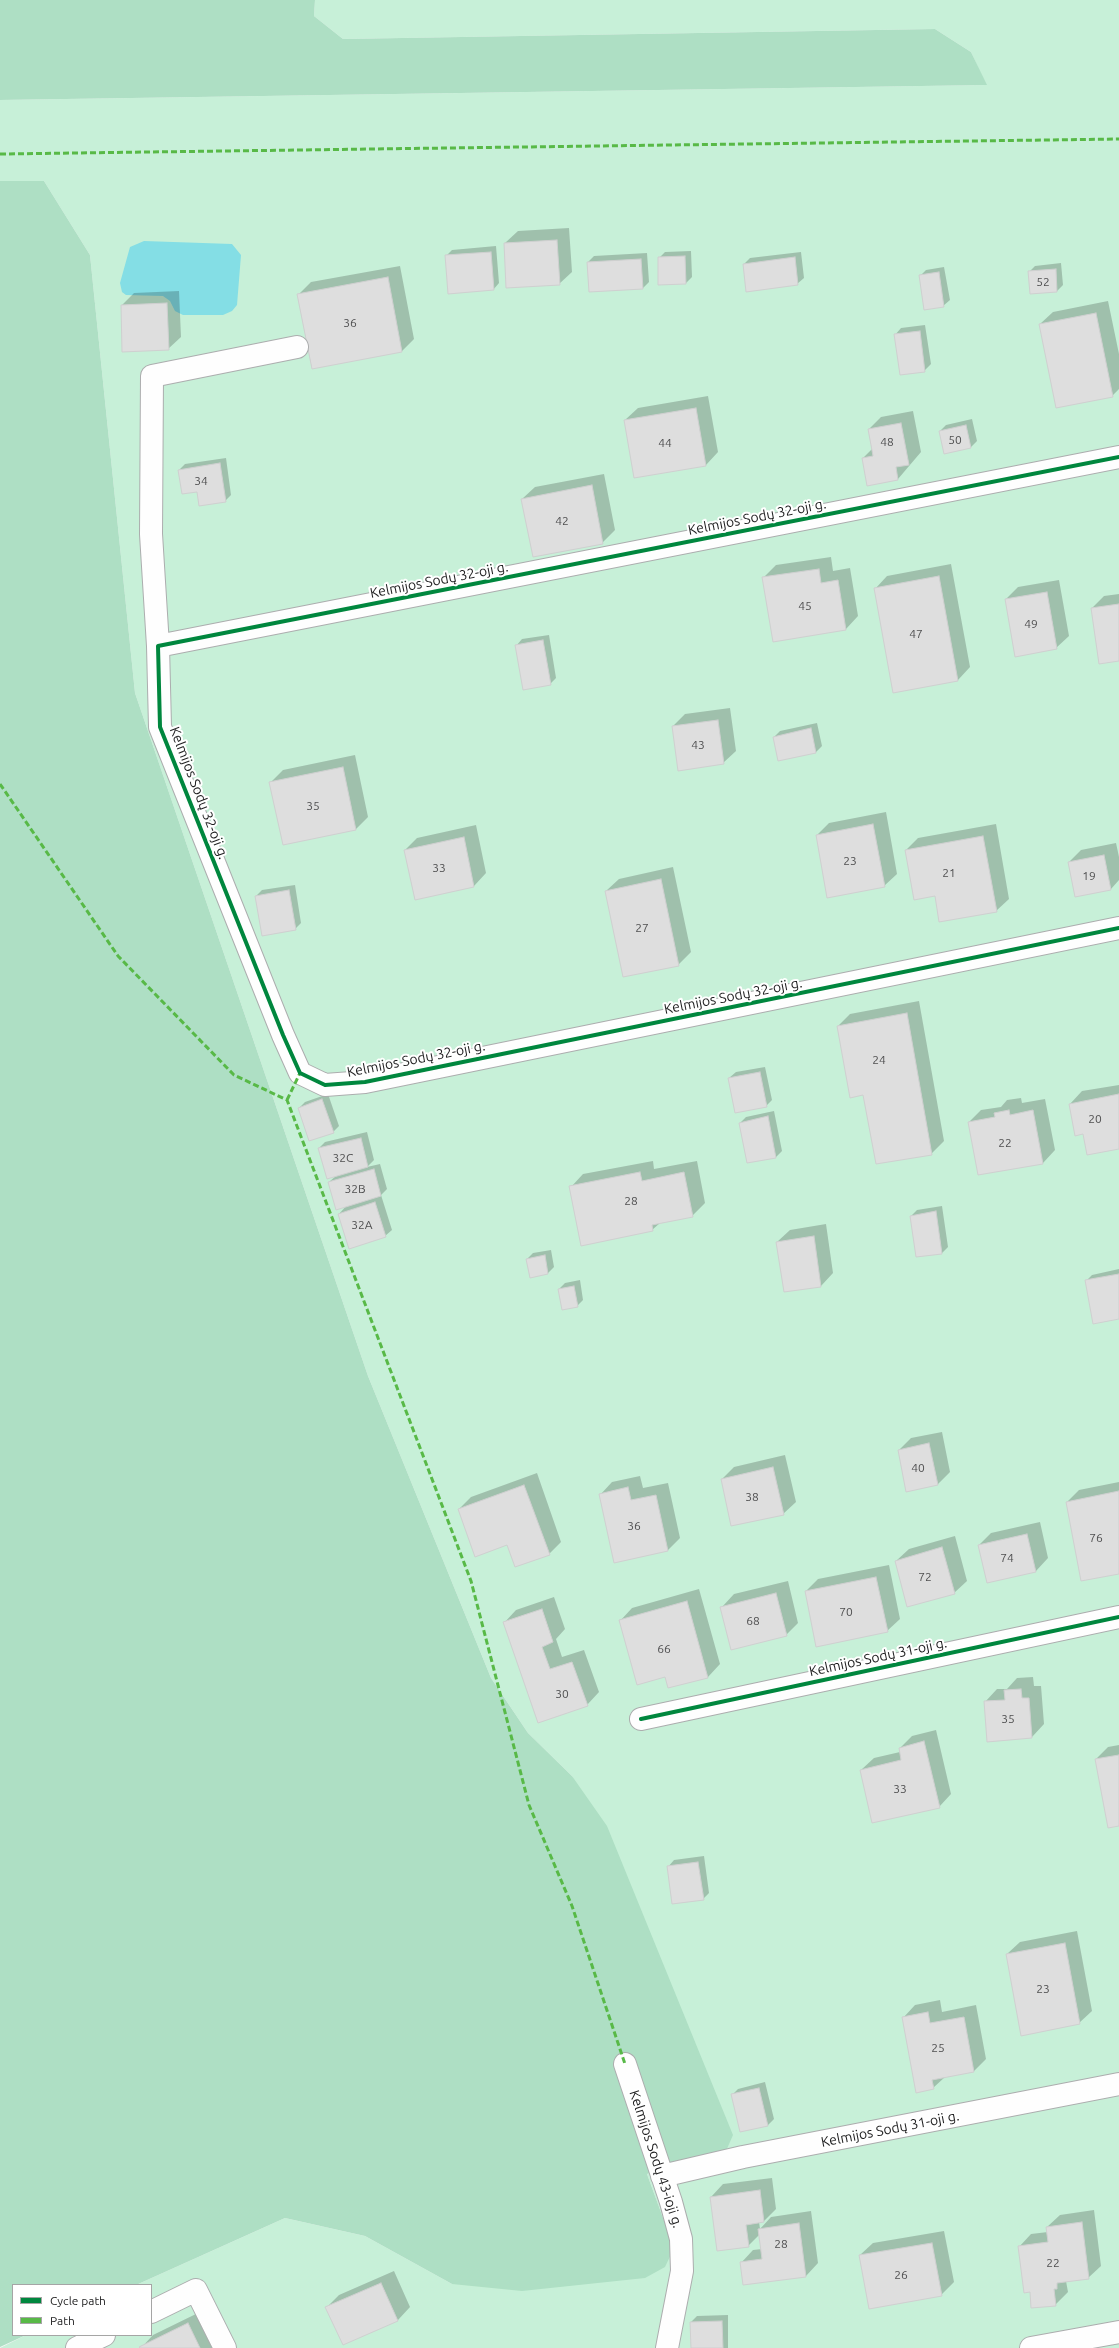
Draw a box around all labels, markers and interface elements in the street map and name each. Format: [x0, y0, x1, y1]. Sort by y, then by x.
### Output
house number: 52 [1036, 275, 1050, 289]
house number: 36 [343, 316, 357, 330]
house number: 50 [948, 433, 962, 447]
house number: 48 [880, 435, 894, 449]
house number: 44 [658, 436, 672, 450]
house number: 34 [194, 474, 208, 488]
street label: Kelmijos Sodų 32-oji g. [686, 495, 828, 539]
house number: 42 [555, 514, 569, 528]
street label: Kelmijos Sodų 32-oji g. [368, 558, 510, 602]
house number: 45 [798, 599, 812, 613]
house number: 49 [1024, 617, 1038, 631]
house number: 47 [909, 627, 923, 641]
street label: Kelmijos Sodų 32-oji g. [166, 724, 232, 862]
house number: 43 [691, 738, 705, 752]
house number: 35 [306, 799, 320, 813]
house number: 23 [843, 854, 857, 868]
house number: 33 [432, 861, 446, 875]
house number: 21 [942, 866, 956, 880]
house number: 19 [1082, 869, 1096, 883]
house number: 27 [635, 921, 649, 935]
street label: Kelmijos Sodų 32-oji g. [662, 974, 804, 1018]
street label: Kelmijos Sodų 32-oji g. [345, 1037, 487, 1081]
house number: 24 [872, 1053, 886, 1067]
house number: 20 [1088, 1112, 1102, 1126]
house number: 22 [998, 1136, 1012, 1150]
house number: 32C [333, 1151, 353, 1165]
house number: 32B [344, 1182, 366, 1196]
house number: 28 [624, 1194, 638, 1208]
house number: 32A [351, 1218, 373, 1232]
house number: 40 [911, 1461, 925, 1475]
house number: 38 [745, 1490, 759, 1504]
house number: 36 [627, 1519, 641, 1533]
house number: 76 [1089, 1531, 1103, 1545]
house number: 74 [1000, 1551, 1014, 1565]
house number: 72 [918, 1570, 932, 1584]
house number: 70 [839, 1605, 853, 1619]
house number: 68 [746, 1614, 760, 1628]
street label: Kelmijos Sodų 31-oji g. [808, 1634, 948, 1680]
house number: 66 [657, 1642, 671, 1656]
house number: 30 [555, 1687, 569, 1701]
house number: 35 [1001, 1712, 1015, 1726]
house number: 33 [893, 1782, 907, 1796]
house number: 23 [1036, 1982, 1050, 1996]
house number: 25 [931, 2041, 945, 2055]
street label: Kelmijos Sodų 43-ioji g. [626, 2088, 686, 2230]
street label: Kelmijos Sodų 31-oji g. [819, 2107, 961, 2151]
house number: 28 [774, 2237, 788, 2251]
house number: 22 [1046, 2256, 1060, 2270]
house number: 26 [894, 2268, 908, 2282]
legend [12, 2284, 152, 2336]
text: Cycle path [50, 2294, 106, 2307]
text: Path [50, 2314, 75, 2327]

